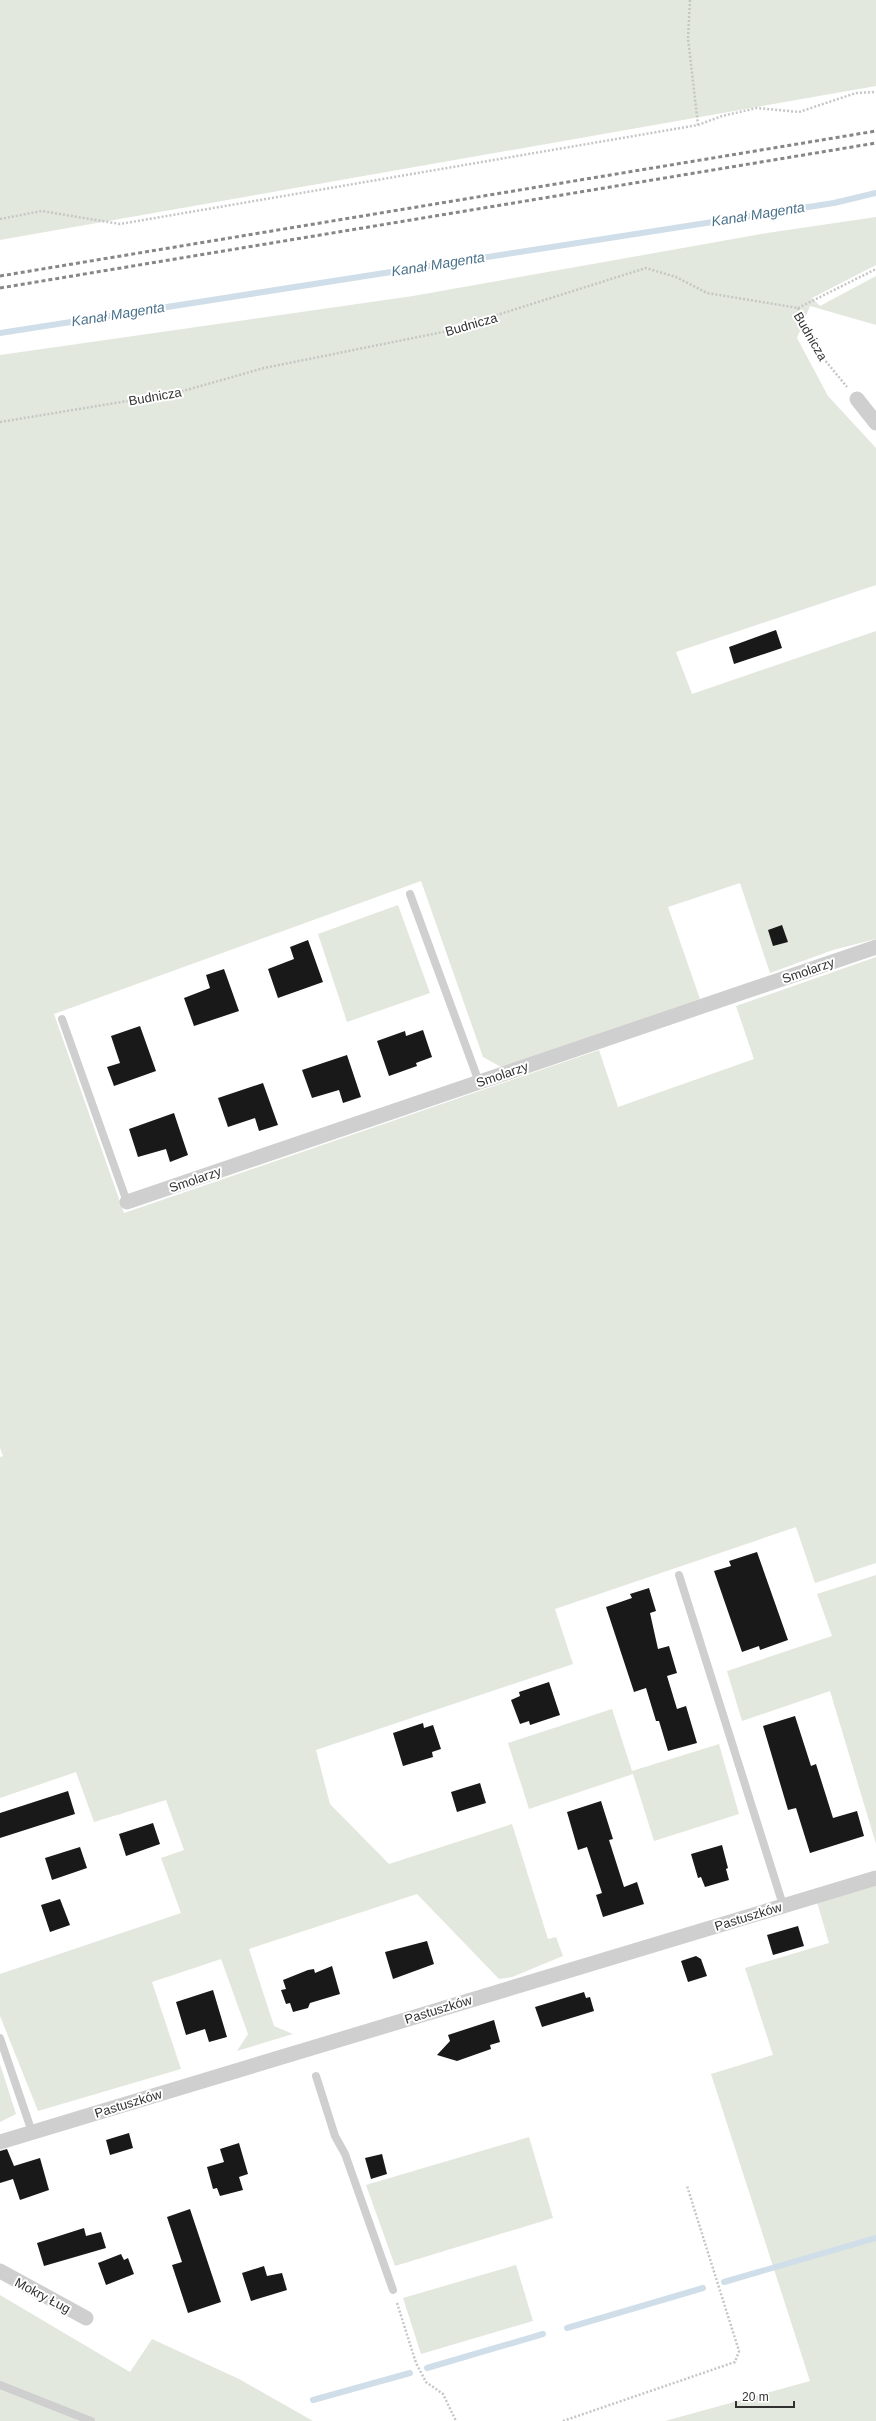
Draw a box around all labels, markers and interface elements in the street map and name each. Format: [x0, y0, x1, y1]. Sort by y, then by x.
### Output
water label: Kanał Magenta [710, 199, 806, 229]
water label: Kanał Magenta [390, 249, 486, 279]
water label: Kanał Magenta [70, 299, 166, 329]
street label: Budnicza [791, 309, 831, 364]
street label: Budnicza [443, 310, 500, 339]
street label: Budnicza [127, 384, 183, 409]
street label: Smolarzy [780, 954, 837, 986]
street label: Smolarzy [474, 1058, 531, 1090]
street label: Smolarzy [167, 1163, 224, 1195]
street label: Pastuszków [713, 1899, 784, 1934]
street label: Pastuszków [403, 1992, 474, 2027]
street label: Pastuszków [93, 2086, 164, 2121]
street label: Mokry Ług [12, 2275, 73, 2316]
scale bar [736, 2383, 794, 2409]
text: 20 m [742, 2390, 769, 2404]

